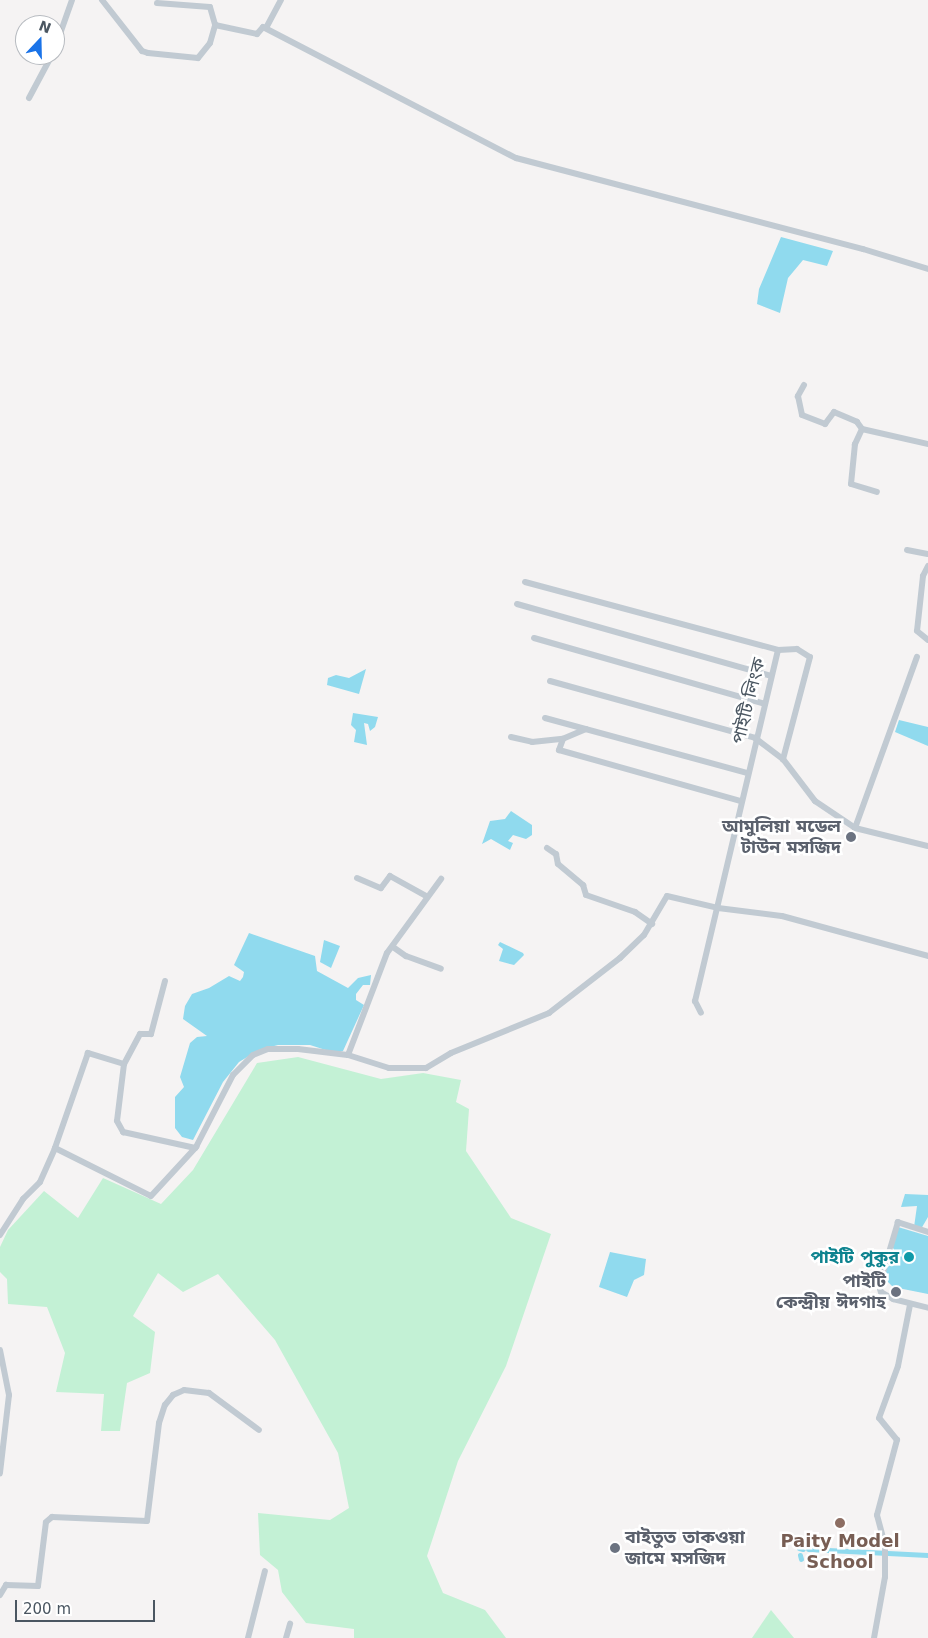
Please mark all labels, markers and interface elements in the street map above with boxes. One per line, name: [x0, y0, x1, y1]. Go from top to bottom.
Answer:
north arrow: [15, 15, 65, 65]
text: N: [37, 17, 53, 36]
street label: পাইটি লিংক: [728, 656, 770, 746]
place label: আমুলিয়া মডেল টাউন মসজিদ: [722, 816, 841, 859]
marker: আমুলিয়া মডেল টাউন মসজিদ: [845, 831, 857, 843]
place label: পাইটি পুকুর: [810, 1246, 899, 1268]
marker: পাইটি পুকুর: [903, 1251, 915, 1263]
place label: পাইটি কেন্দ্রীয় ঈদগাহ: [776, 1271, 886, 1314]
marker: পাইটি কেন্দ্রীয় ঈদগাহ: [890, 1286, 902, 1298]
marker: Paity Model School: [834, 1517, 846, 1529]
place label: বাইতুত তাকওয়া জামে মসজিদ: [625, 1527, 745, 1570]
place label: Paity Model School: [780, 1531, 900, 1574]
marker: বাইতুত তাকওয়া জামে মসজিদ: [609, 1542, 621, 1554]
scale bar: [18, 1590, 158, 1622]
text: 200 m: [23, 1600, 71, 1618]

